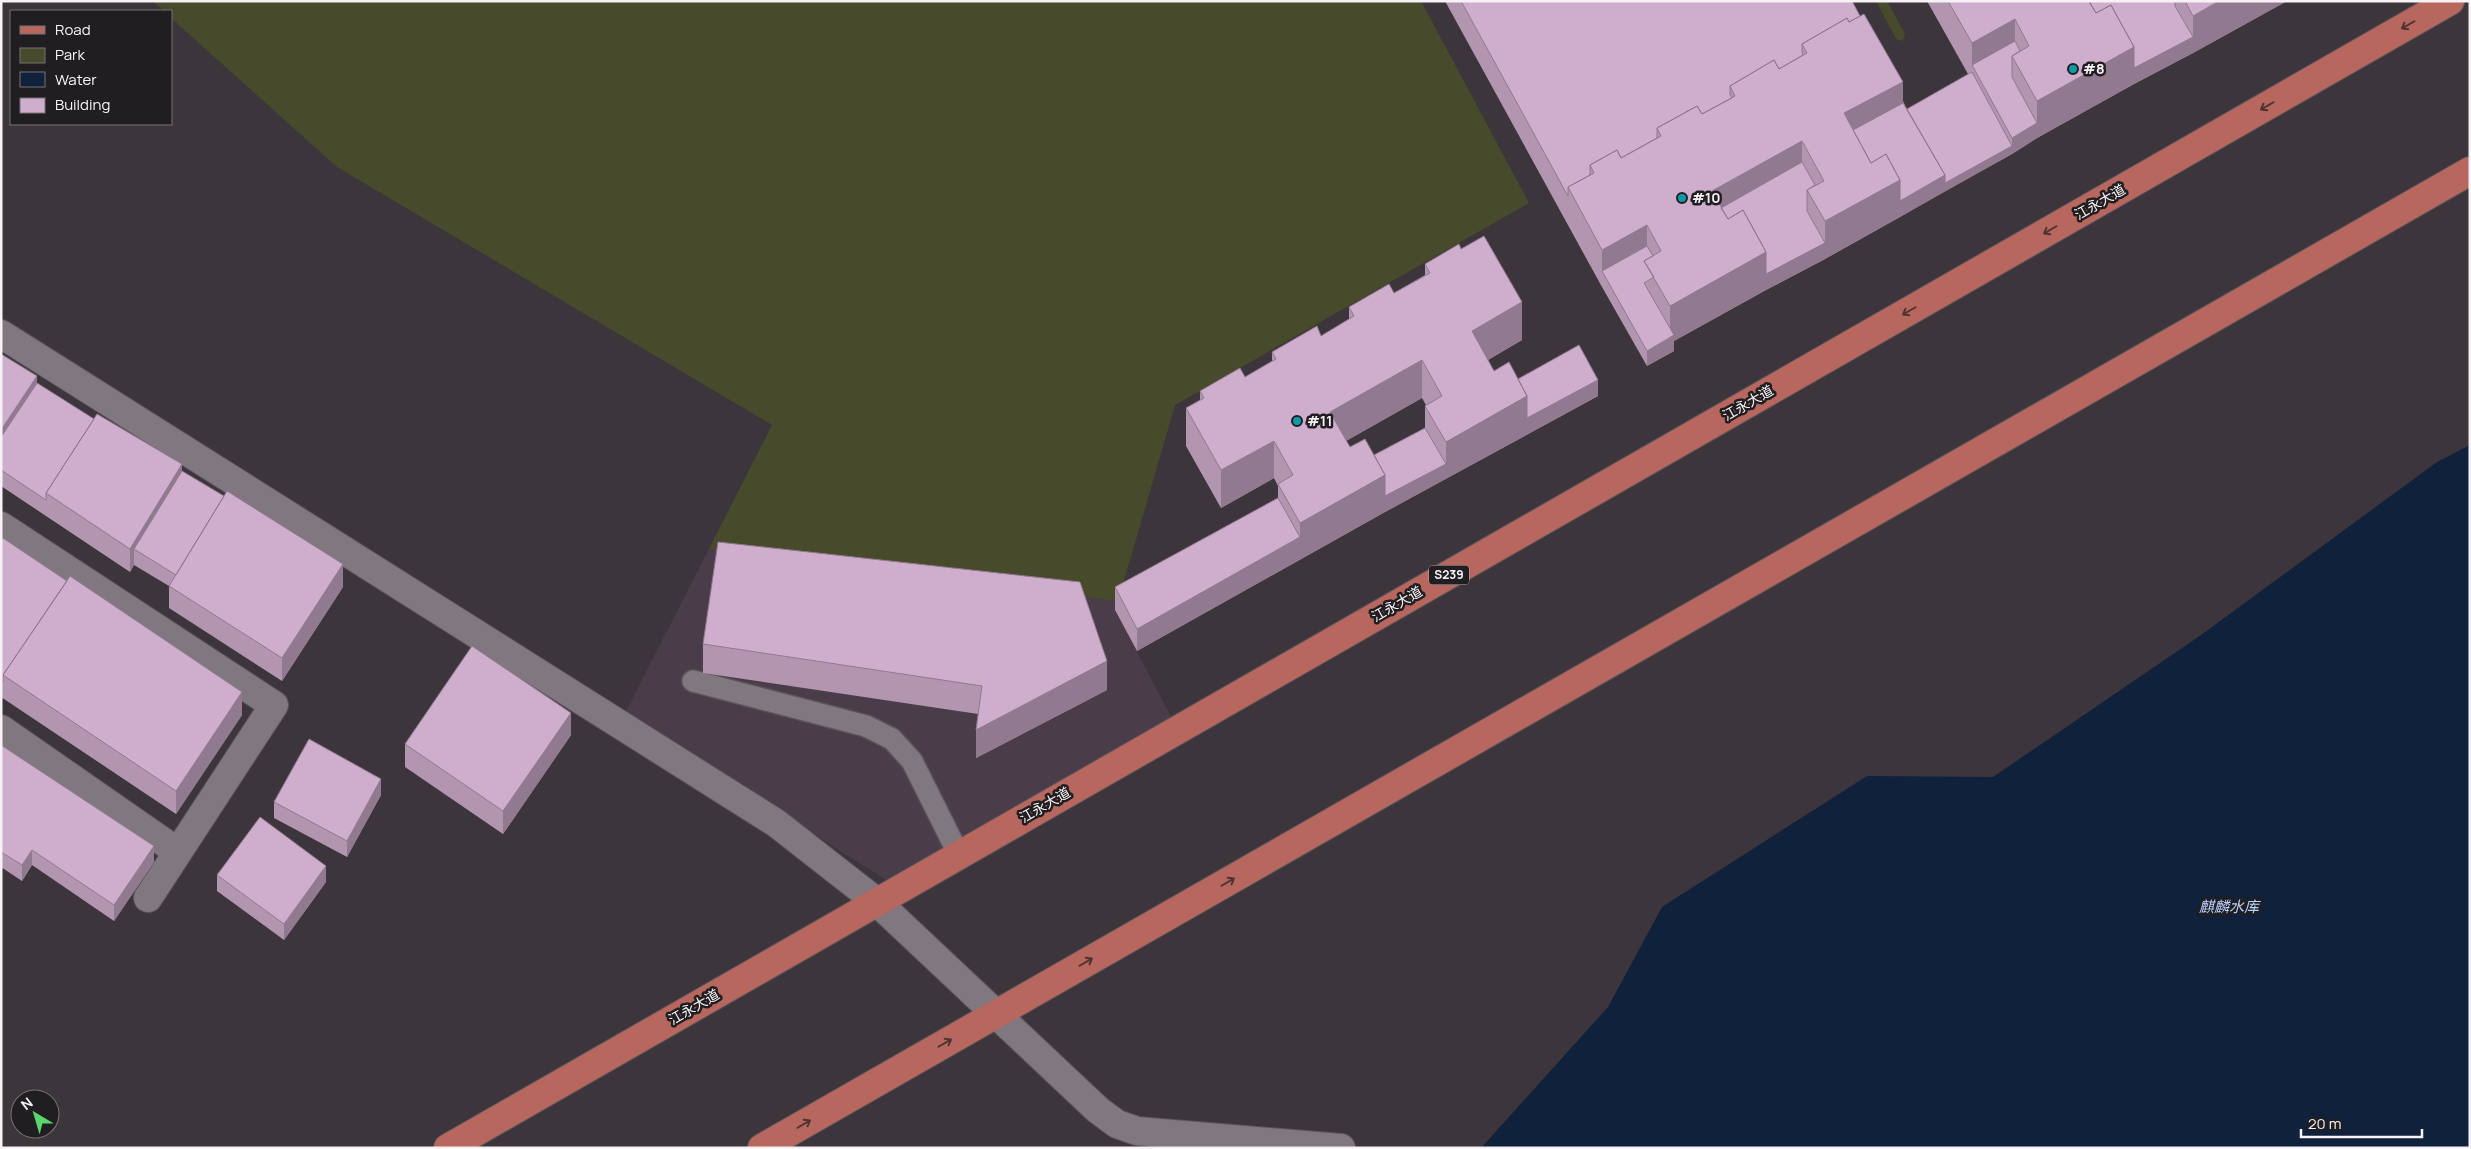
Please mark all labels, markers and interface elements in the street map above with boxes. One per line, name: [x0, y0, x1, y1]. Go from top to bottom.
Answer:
legend: [10, 10, 172, 125]
text: Road: [55, 19, 91, 40]
one-way arrow: [2401, 21, 2416, 31]
text: Park: [55, 44, 85, 65]
place label: #8: [2083, 59, 2105, 78]
marker: #8: [2067, 63, 2079, 75]
text: Water: [55, 69, 97, 90]
text: Building: [55, 94, 110, 115]
one-way arrow: [2260, 102, 2275, 112]
street label: 江永大道: [2071, 179, 2129, 224]
place label: #10: [1692, 188, 1720, 207]
marker: #10: [1676, 192, 1688, 204]
one-way arrow: [2043, 226, 2058, 236]
one-way arrow: [1902, 307, 1917, 317]
street label: 江永大道: [1719, 380, 1777, 425]
place label: #11: [1307, 411, 1332, 430]
marker: #11: [1291, 415, 1303, 427]
road number: S239: [1429, 566, 1469, 584]
street label: 江永大道: [1368, 581, 1426, 626]
street label: 江永大道: [1016, 782, 1074, 827]
one-way arrow: [1220, 876, 1234, 886]
water label: 麒麟水库: [2199, 896, 2262, 917]
one-way arrow: [1079, 957, 1093, 967]
street label: 江永大道: [665, 984, 723, 1029]
one-way arrow: [938, 1038, 953, 1048]
north arrow: [10, 1089, 60, 1139]
text: N: [17, 1093, 37, 1114]
scale bar: [2301, 1106, 2422, 1138]
text: 20 m: [2308, 1113, 2341, 1134]
one-way arrow: [797, 1118, 811, 1128]

